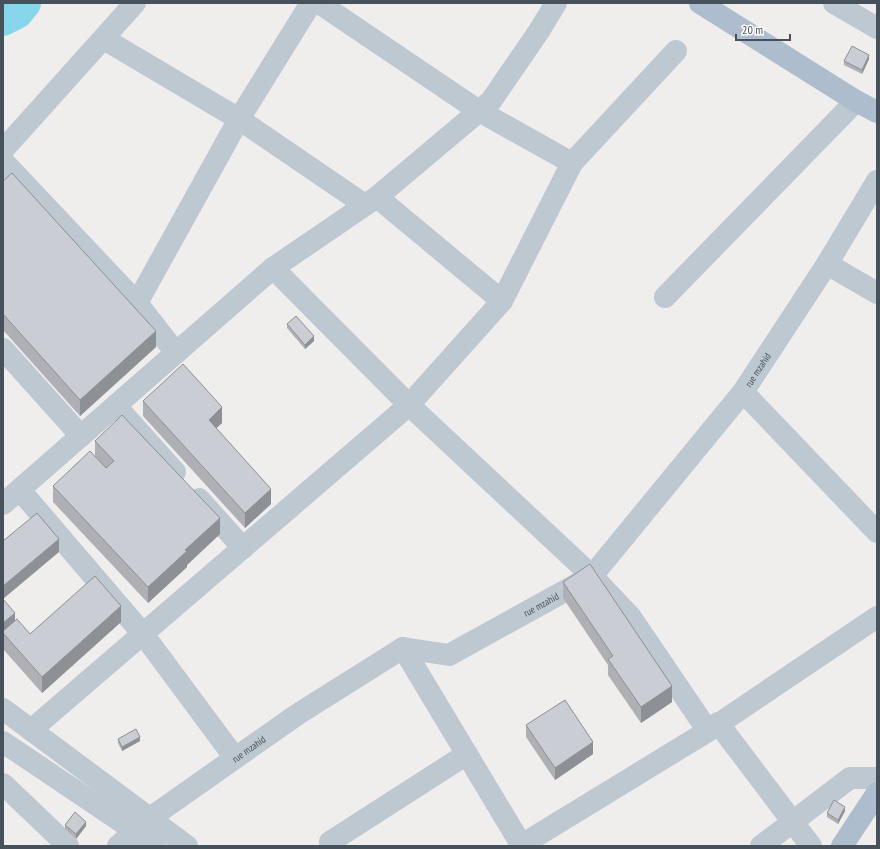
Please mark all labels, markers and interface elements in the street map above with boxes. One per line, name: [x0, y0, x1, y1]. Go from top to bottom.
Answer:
scale bar: [736, 16, 790, 42]
text: 20 m: [742, 22, 763, 37]
street label: rue mzahid: [742, 350, 774, 390]
street label: rue mzahid: [521, 590, 561, 620]
street label: rue mzahid: [229, 733, 268, 765]

